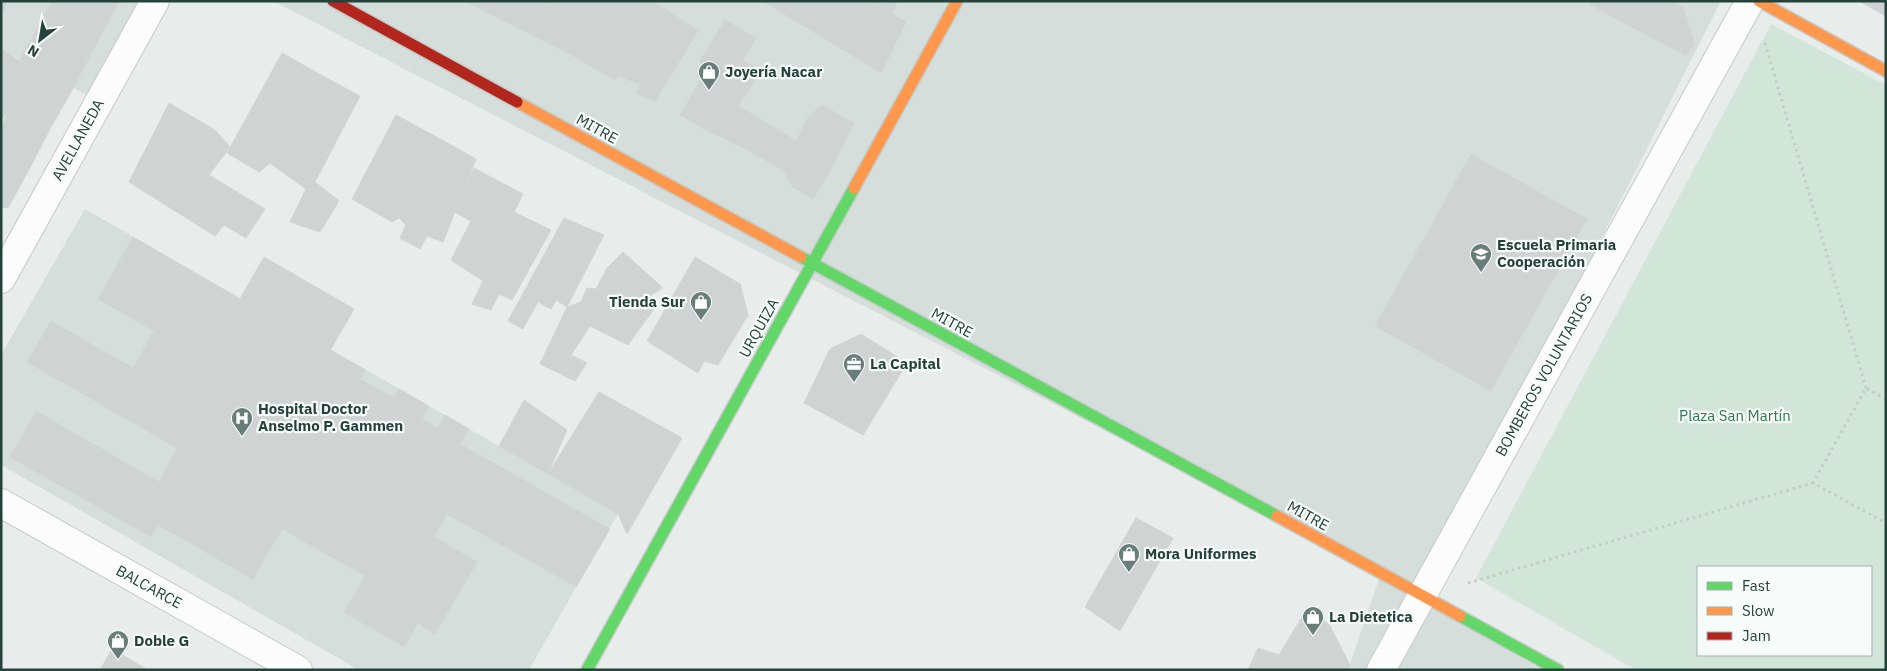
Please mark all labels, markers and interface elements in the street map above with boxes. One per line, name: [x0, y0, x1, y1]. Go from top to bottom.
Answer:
north arrow: [15, 15, 65, 65]
text: N: [24, 41, 42, 61]
shop icon: Joyería Nacar: [697, 60, 721, 91]
place label: Joyería Nacar: [725, 62, 822, 81]
street label: AVELLANEDA: [47, 95, 108, 184]
street label: MITRE: [573, 109, 622, 148]
place label: Escuela Primaria Cooperación: [1497, 235, 1617, 271]
school or university icon: Escuela Primaria Cooperación: [1469, 242, 1493, 273]
shop icon: Tienda Sur: [689, 290, 713, 321]
street label: BOMBEROS VOLUNTARIOS: [1491, 290, 1596, 459]
place label: Tienda Sur: [609, 292, 685, 311]
street label: URQUIZA: [735, 295, 783, 361]
street label: MITRE: [928, 303, 977, 342]
office icon: La Capital: [842, 352, 866, 383]
place label: La Capital: [870, 354, 941, 373]
place label: Hospital Doctor Anselmo P. Gammen: [258, 399, 403, 435]
hospital icon: Hospital Doctor Anselmo P. Gammen: [230, 406, 254, 437]
park label: Plaza San Martín: [1679, 406, 1791, 425]
street label: MITRE: [1284, 496, 1333, 535]
shop icon: Mora Uniformes: [1117, 542, 1141, 573]
place label: Mora Uniformes: [1145, 544, 1257, 563]
street label: BALCARCE: [113, 561, 186, 613]
legend: [1697, 566, 1872, 656]
text: Fast: [1742, 576, 1770, 595]
text: Slow: [1742, 601, 1775, 620]
shop icon: La Dietetica: [1301, 605, 1325, 636]
place label: La Dietetica: [1329, 607, 1413, 626]
text: Jam: [1742, 626, 1771, 645]
shop icon: Doble G: [106, 629, 130, 660]
place label: Doble G: [134, 631, 189, 650]

